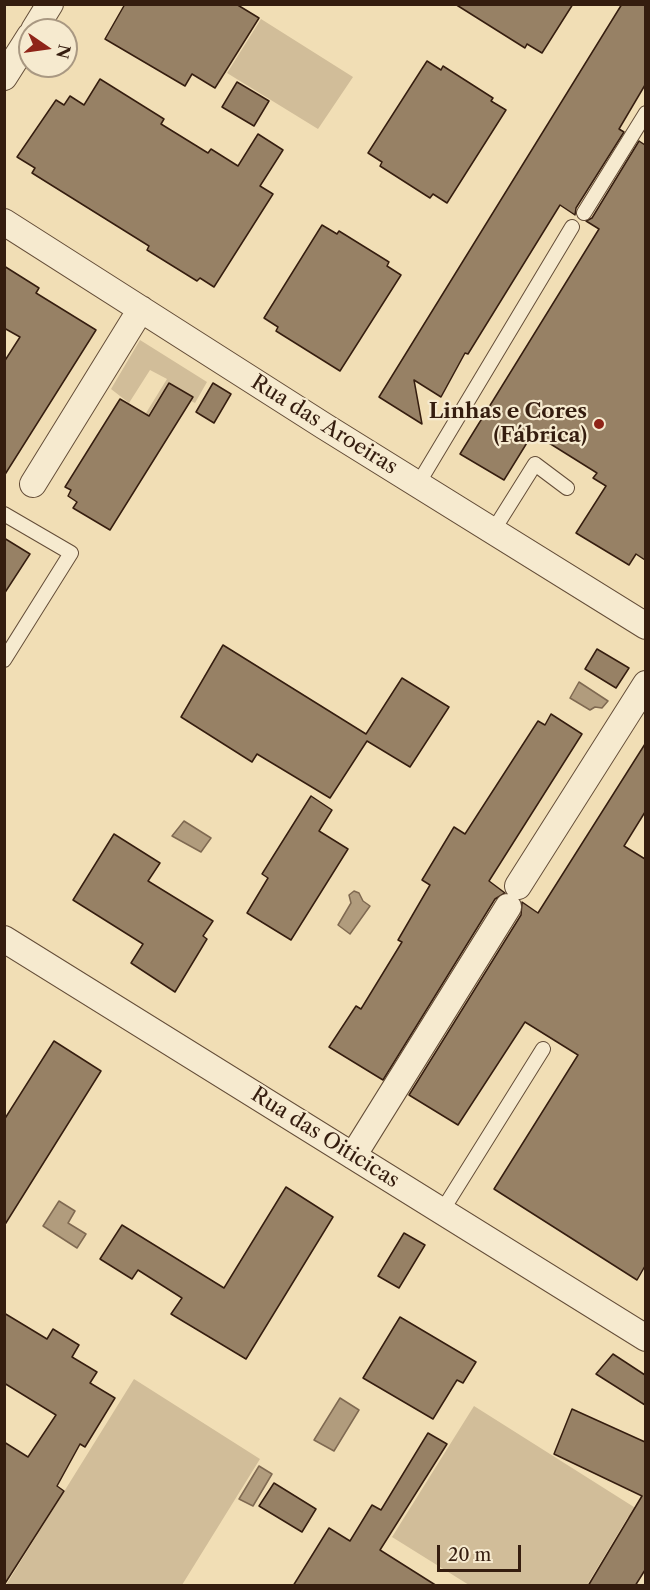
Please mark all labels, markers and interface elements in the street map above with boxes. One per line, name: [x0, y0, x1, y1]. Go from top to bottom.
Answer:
north arrow: [18, 18, 78, 78]
text: N: [52, 43, 75, 61]
street label: Rua das Aroeiras: [246, 370, 402, 480]
place label: Linhas e Cores (Fábrica): [429, 399, 587, 449]
marker: Linhas e Cores (Fábrica): [592, 417, 606, 431]
street label: Rua das Oiticicas: [246, 1082, 404, 1194]
scale bar: [440, 1533, 524, 1571]
text: 20 m: [448, 1544, 491, 1566]

